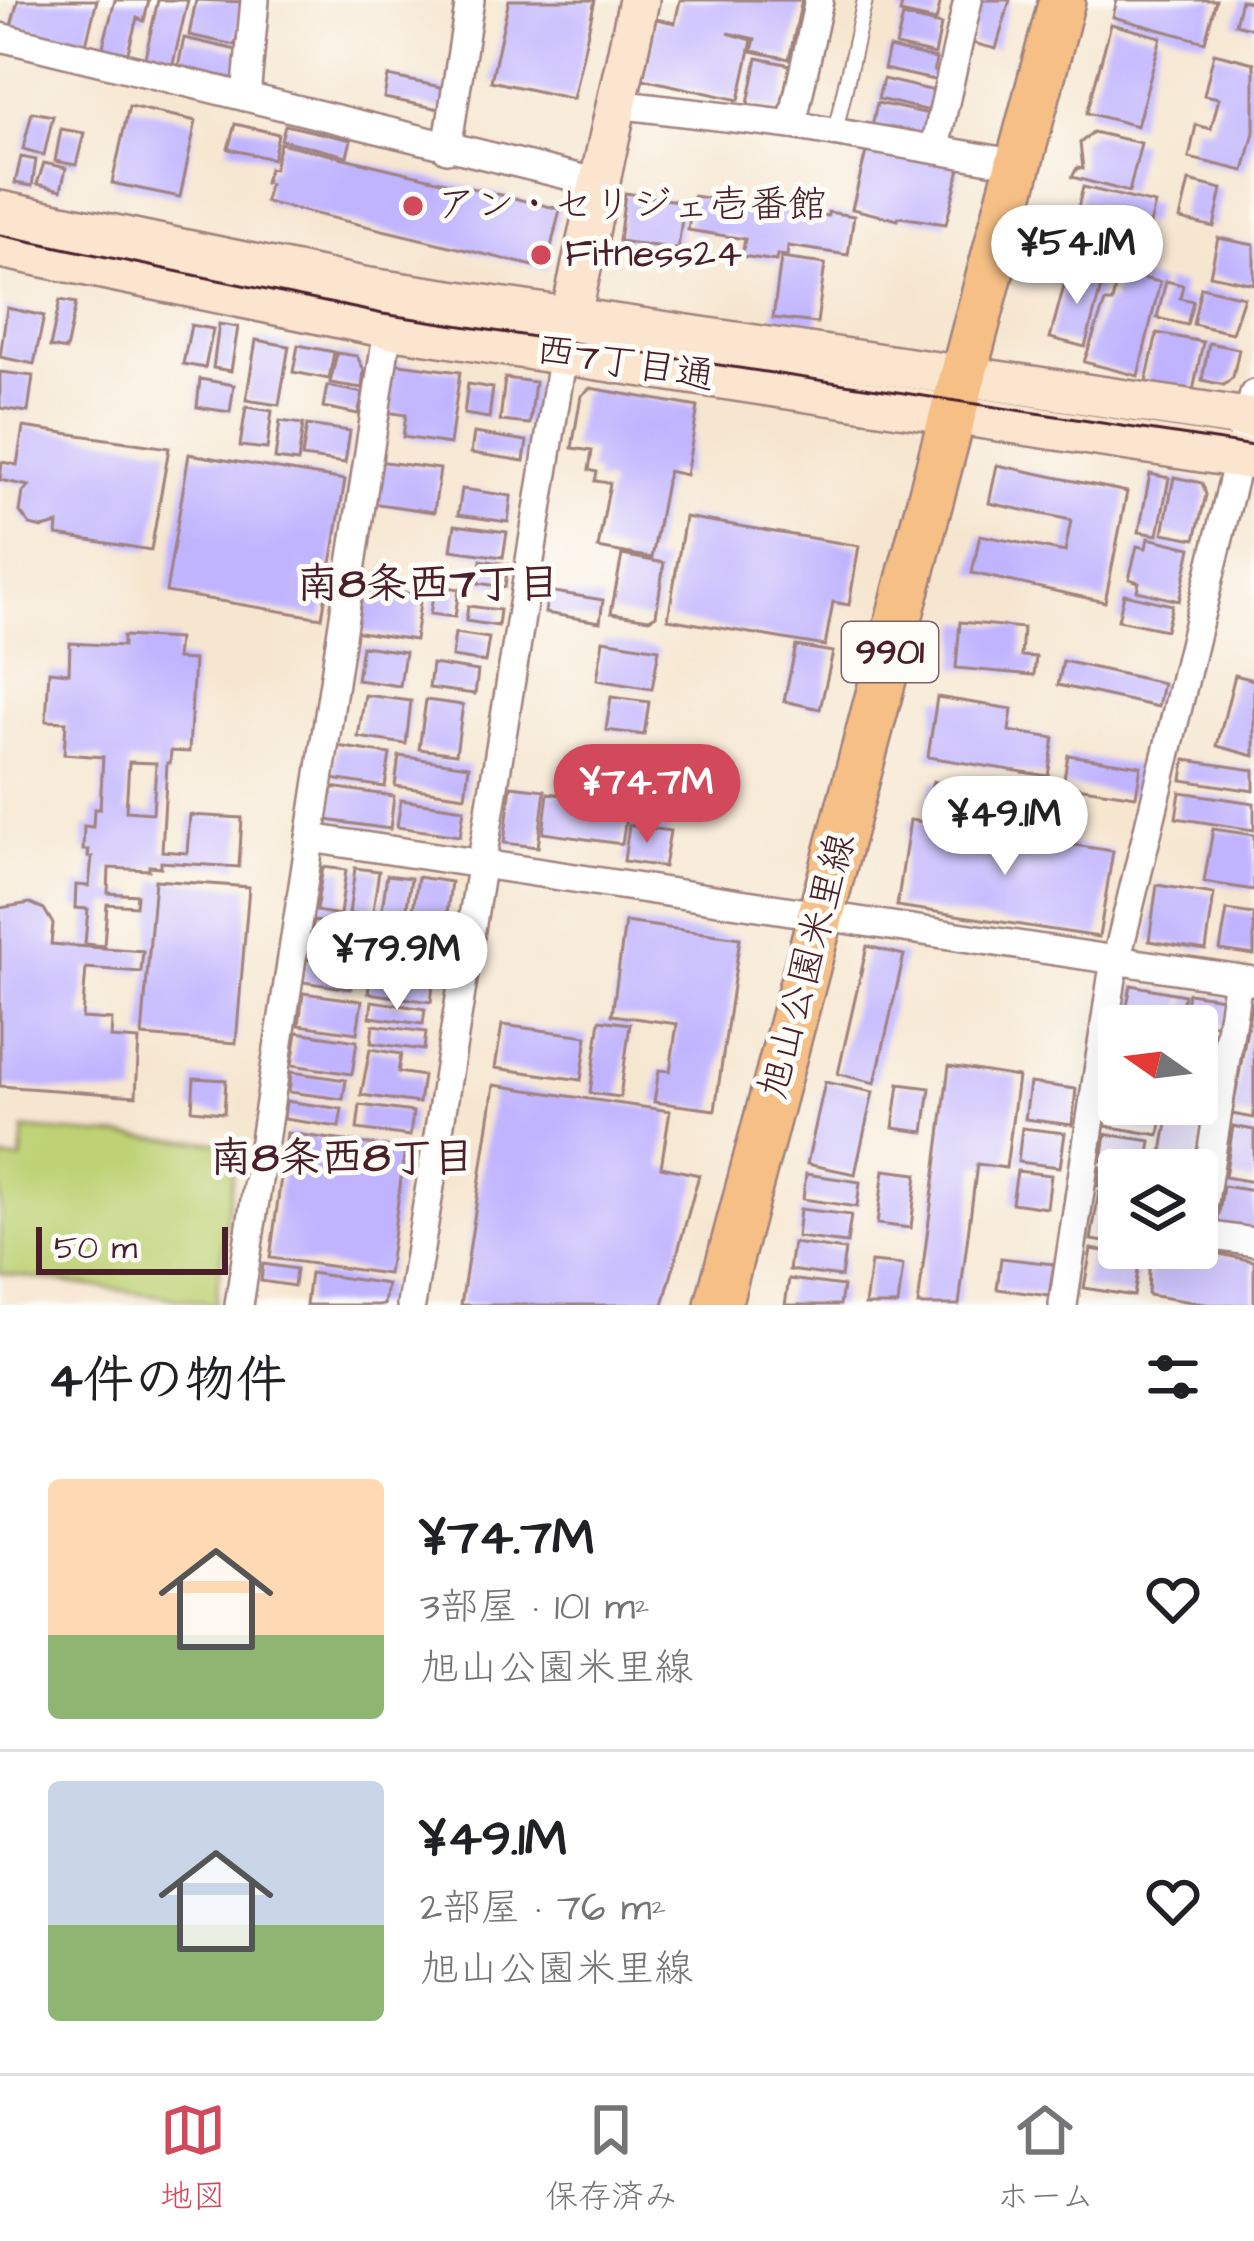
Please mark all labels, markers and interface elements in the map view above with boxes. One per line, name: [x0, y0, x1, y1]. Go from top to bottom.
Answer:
place label: アン・セリジェ壱番館: [437, 179, 827, 233]
marker: アン・セリジェ壱番館: [400, 193, 426, 219]
pin: ¥54.1M: [979, 205, 1175, 307]
text: ¥54.1M: [1018, 217, 1136, 271]
place label: Fitness24: [565, 228, 742, 282]
marker: Fitness24: [528, 242, 554, 268]
street label: 西7丁目通: [532, 323, 718, 405]
district label: 南8条西7丁目: [296, 556, 560, 614]
road number: 9901: [842, 622, 938, 682]
pin: ¥74.7M: [549, 744, 745, 846]
text: ¥74.7M: [580, 756, 714, 810]
pin: ¥49.1M: [907, 776, 1103, 878]
text: ¥49.1M: [949, 788, 1061, 842]
street label: 旭山公園米里線: [747, 827, 869, 1105]
pin: ¥79.9M: [299, 911, 495, 1013]
text: ¥79.9M: [334, 923, 460, 977]
north arrow: [1098, 1005, 1218, 1125]
map controls: [1098, 1005, 1218, 1269]
district label: 南8条西8丁目: [210, 1130, 474, 1188]
button: layers: [1098, 1149, 1218, 1269]
scale bar: [36, 1221, 228, 1274]
text: 50 m: [54, 1225, 137, 1271]
icon: filters: [1140, 1344, 1206, 1410]
text: 4件の物件: [48, 1346, 287, 1417]
text: ¥74.7M: [420, 1503, 594, 1574]
icon: home: [144, 1527, 288, 1671]
icon: heart: [1140, 1566, 1206, 1632]
text: 3部屋 · 101 m²: [420, 1581, 650, 1635]
text: 旭山公園米里線: [420, 1642, 693, 1696]
text: ¥49.1M: [420, 1804, 567, 1875]
icon: home: [144, 1829, 288, 1973]
icon: heart: [1140, 1868, 1206, 1934]
text: 2部屋 · 76 m²: [420, 1882, 666, 1936]
text: 旭山公園米里線: [420, 1943, 693, 1997]
tab: 地図: [160, 2097, 226, 2220]
tab: 保存済み: [545, 2097, 677, 2220]
tab: ホーム: [997, 2097, 1094, 2220]

